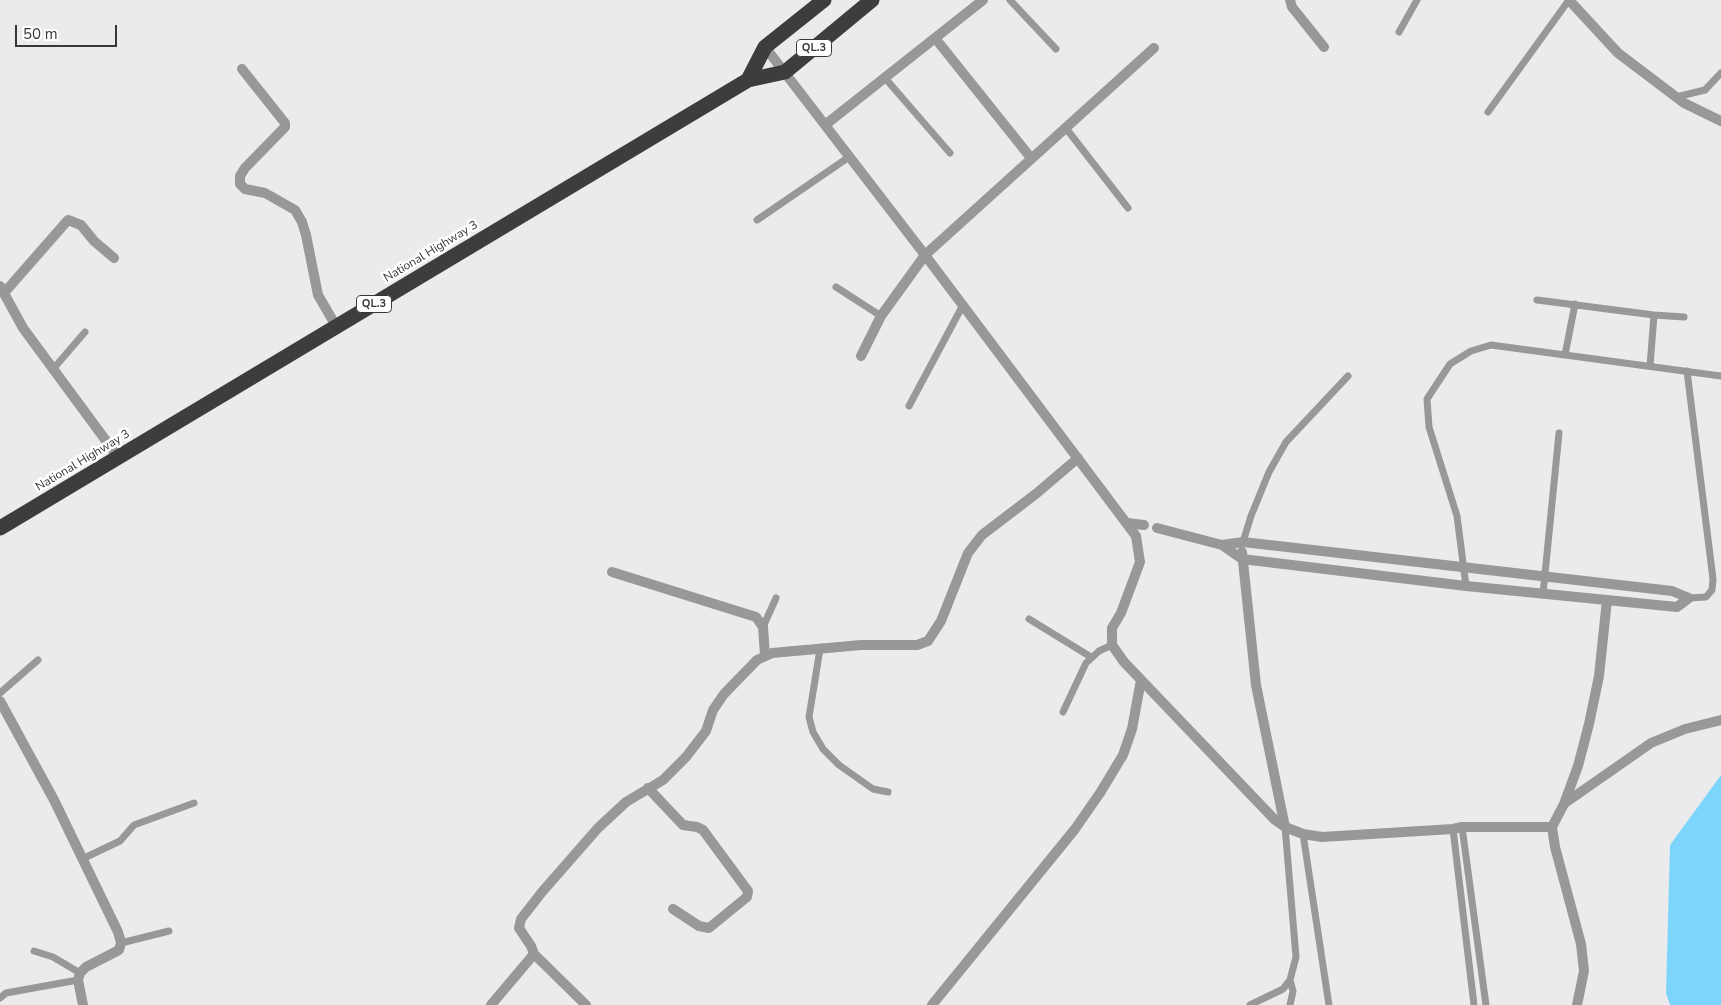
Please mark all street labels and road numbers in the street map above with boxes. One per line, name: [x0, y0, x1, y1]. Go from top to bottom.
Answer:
road number: QL.3: [796, 40, 832, 56]
street label: National Highway 3: [381, 218, 481, 286]
road number: QL.3: [356, 296, 392, 312]
street label: National Highway 3: [33, 427, 133, 495]

